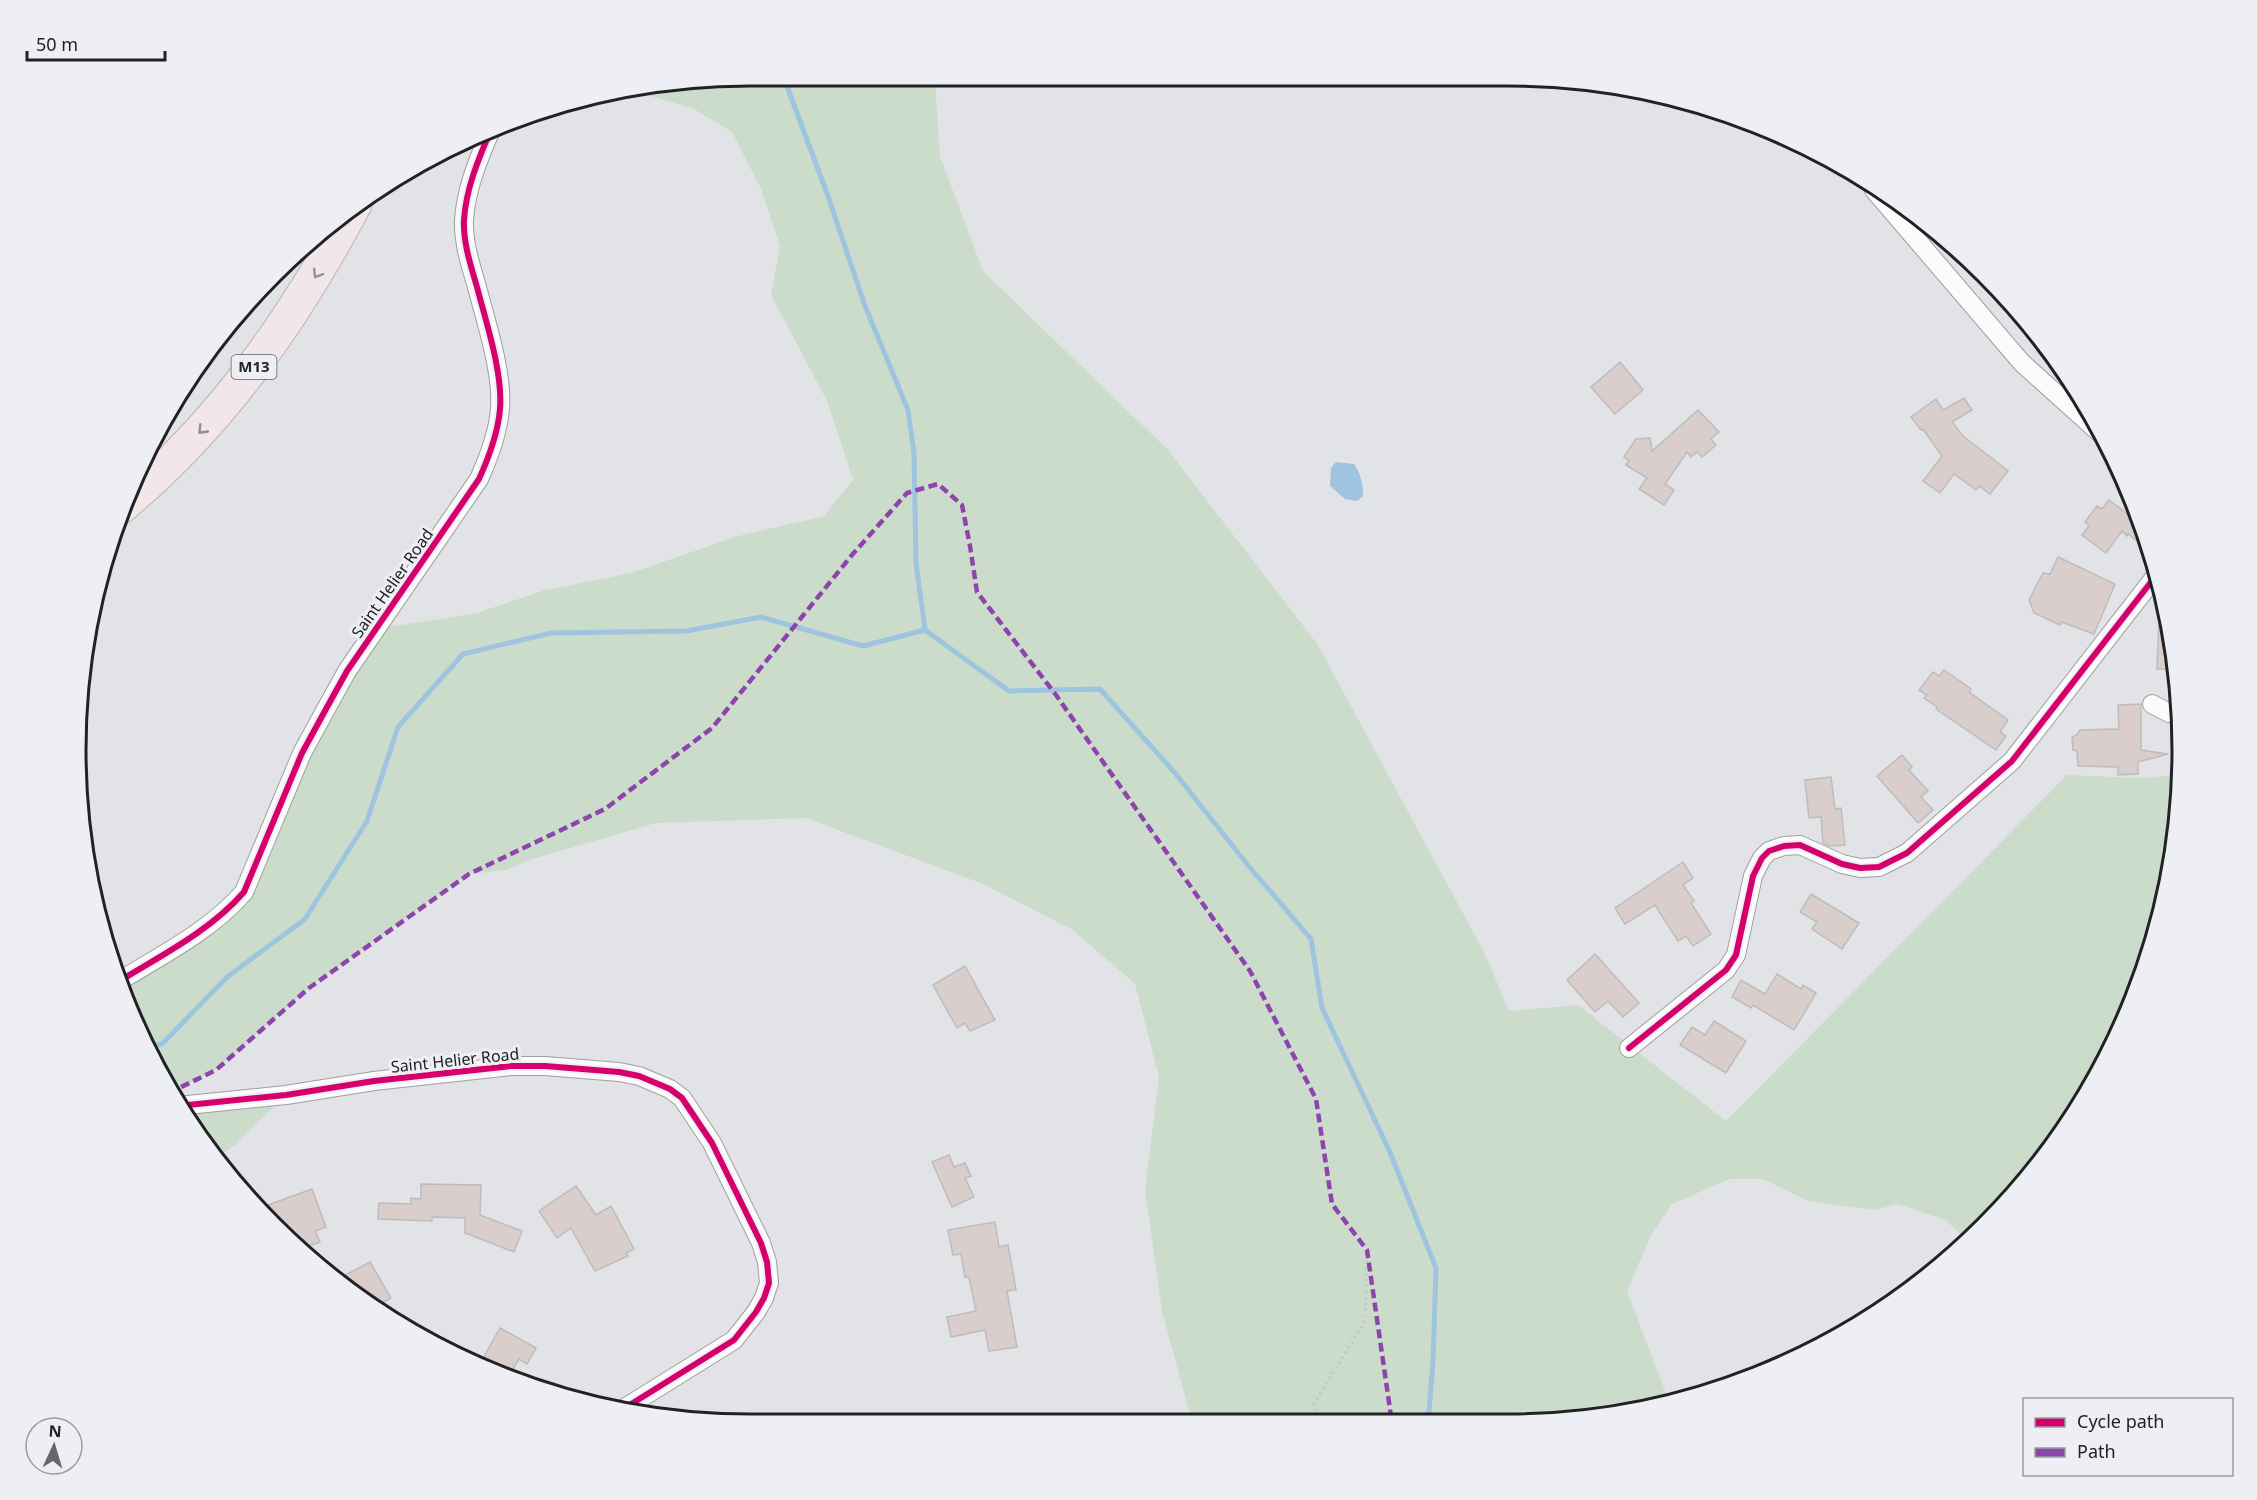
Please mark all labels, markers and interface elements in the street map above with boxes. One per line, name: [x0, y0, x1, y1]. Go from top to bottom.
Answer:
scale bar: [27, 24, 165, 62]
text: 50 m: [36, 32, 78, 56]
one-way arrow: [313, 268, 325, 278]
road number: M13: [232, 355, 276, 379]
one-way arrow: [198, 423, 209, 434]
street label: Saint Helier Road: [346, 524, 438, 642]
street label: Saint Helier Road: [390, 1042, 520, 1078]
legend: [2023, 1398, 2233, 1476]
text: Cycle path: [2077, 1409, 2164, 1433]
north arrow: [24, 1416, 84, 1476]
text: N: [48, 1420, 62, 1442]
text: Path: [2077, 1439, 2116, 1463]

